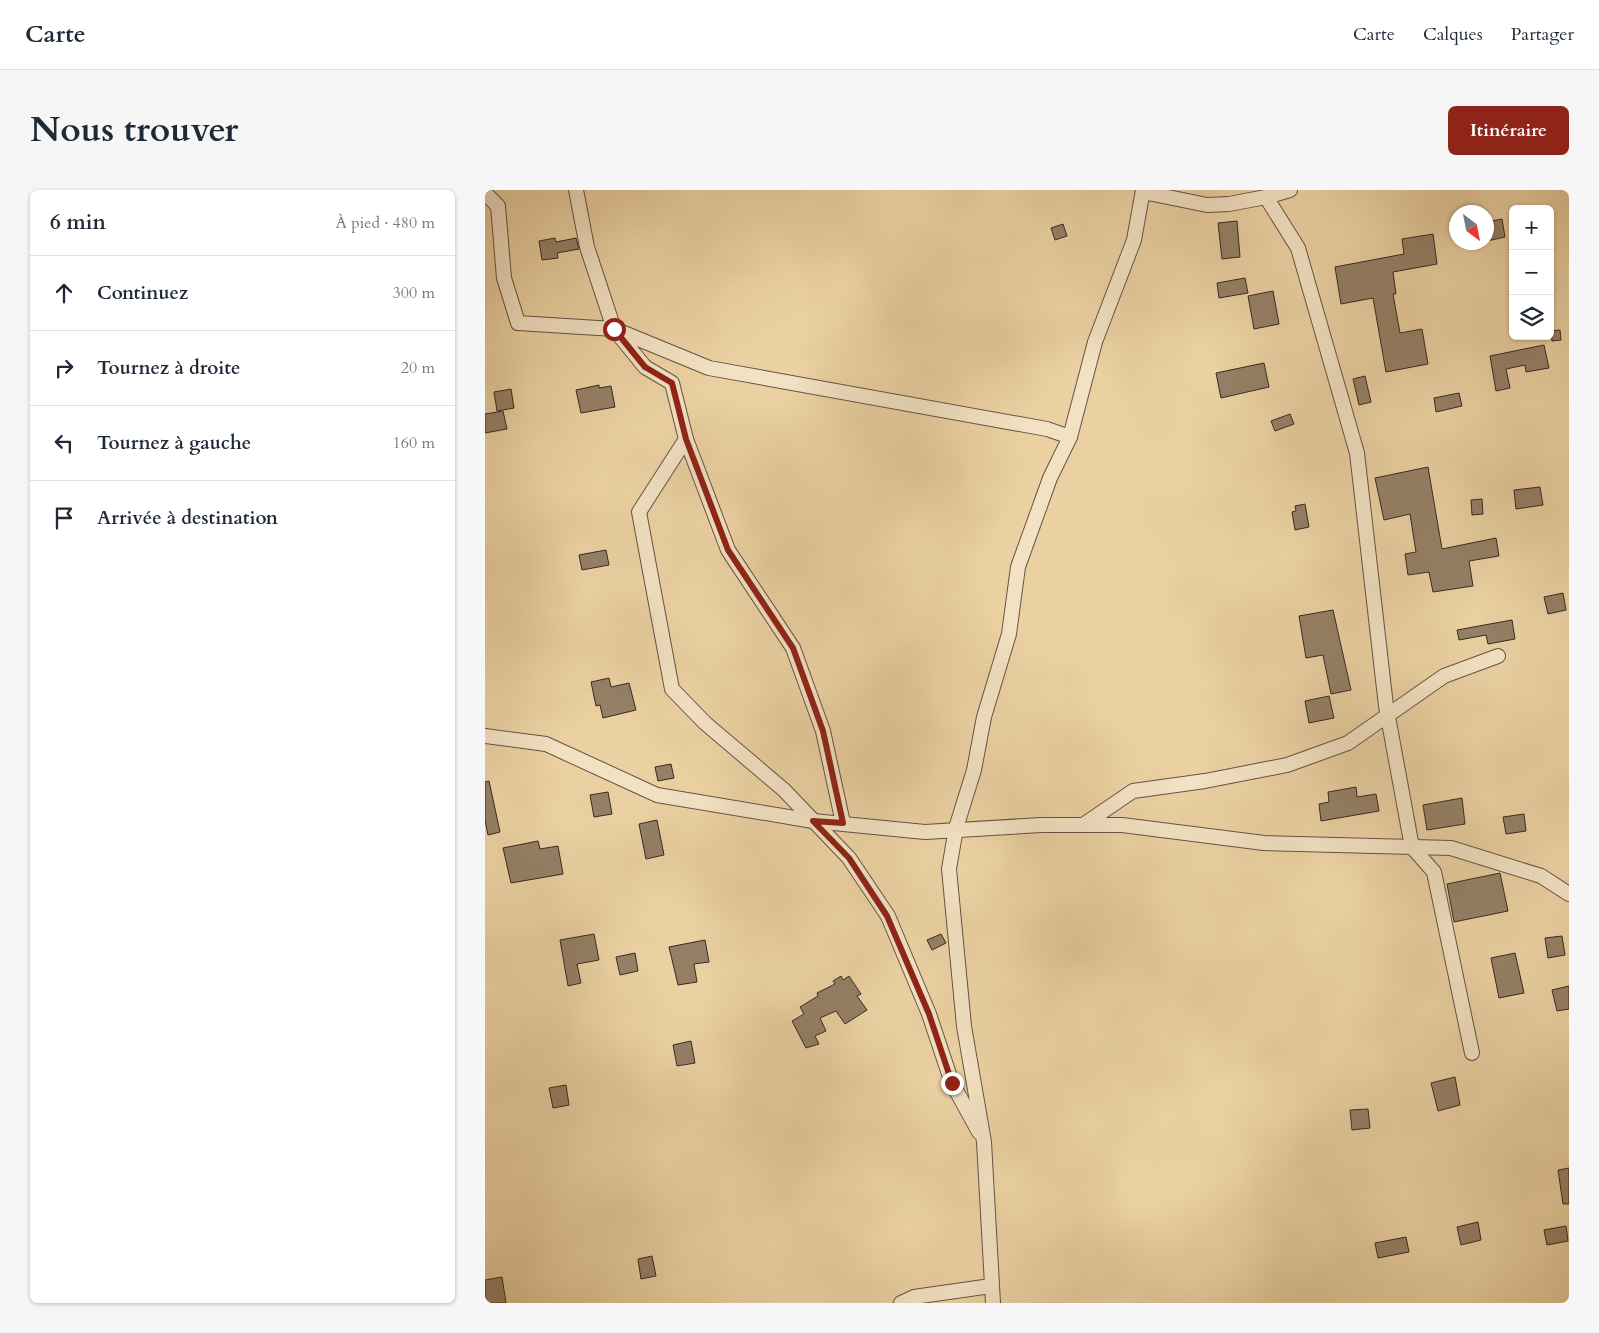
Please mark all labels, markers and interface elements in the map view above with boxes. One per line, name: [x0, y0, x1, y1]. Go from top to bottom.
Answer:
text: Carte: [25, 18, 86, 51]
text: Carte: [1353, 22, 1395, 47]
text: Calques: [1423, 22, 1483, 47]
text: Partager: [1511, 22, 1574, 47]
text: Nous trouver: [30, 106, 238, 154]
button: Itinéraire: [1448, 106, 1569, 155]
north arrow: [1449, 205, 1494, 250]
map controls: [1509, 205, 1554, 340]
button: +: [1509, 205, 1554, 250]
text: 6 min: [50, 208, 106, 237]
text: À pied · 480 m: [335, 212, 435, 234]
button: −: [1509, 250, 1554, 295]
icon: ahead: [50, 279, 78, 307]
text: Continuez: [97, 280, 188, 306]
text: 300 m: [393, 282, 435, 304]
button: layers: [1509, 295, 1554, 340]
route start: [603, 318, 626, 341]
icon: right: [50, 354, 78, 382]
text: Tournez à droite: [97, 355, 240, 381]
text: 20 m: [401, 357, 435, 379]
icon: left: [50, 429, 78, 457]
text: Tournez à gauche: [97, 430, 251, 456]
text: 160 m: [393, 432, 435, 454]
icon: arrive: [50, 504, 78, 532]
text: Arrivée à destination: [97, 505, 278, 531]
route end: [941, 1072, 964, 1095]

